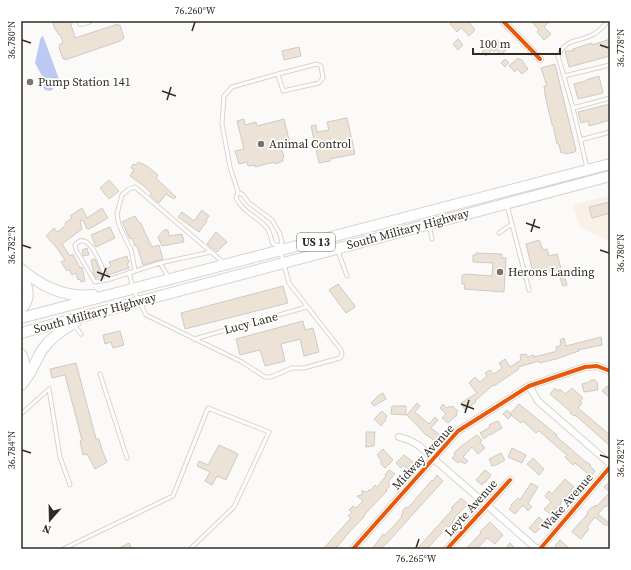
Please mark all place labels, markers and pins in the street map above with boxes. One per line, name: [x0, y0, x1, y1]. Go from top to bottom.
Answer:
place label: Pump Station 141: [38, 74, 131, 90]
marker: Pump Station 141: [25, 77, 35, 87]
place label: Animal Control: [269, 136, 352, 152]
marker: Animal Control: [256, 139, 266, 149]
place label: Herons Landing: [508, 264, 595, 280]
marker: Herons Landing: [495, 267, 505, 277]

